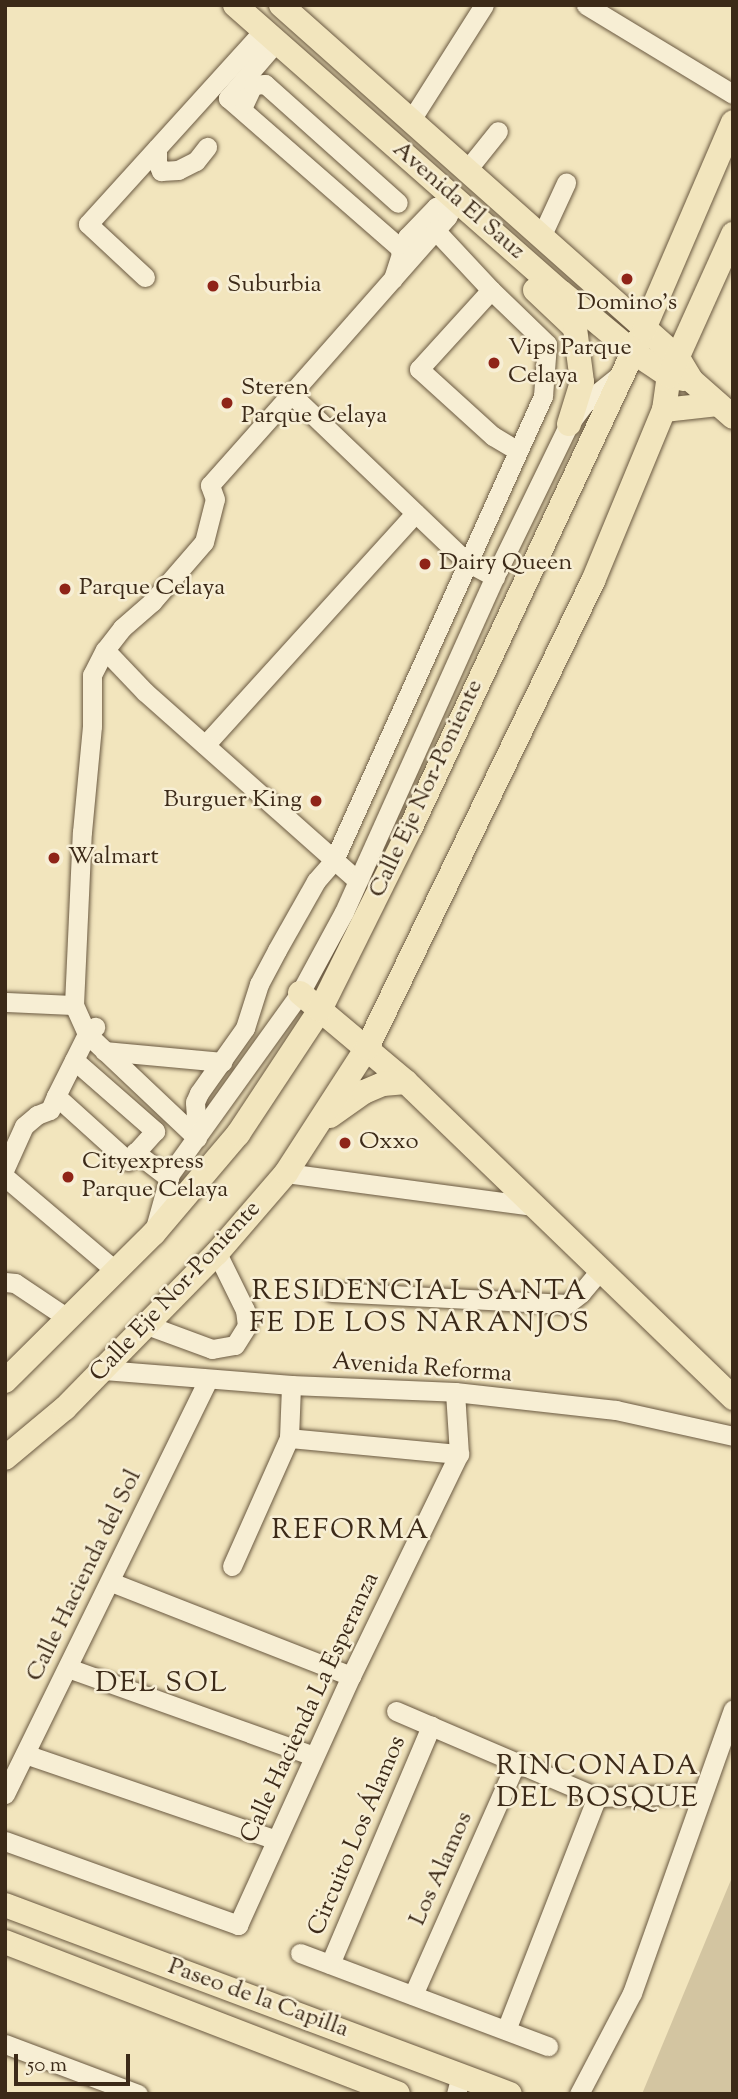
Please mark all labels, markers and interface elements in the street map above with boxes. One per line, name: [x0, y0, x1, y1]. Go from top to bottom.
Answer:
street label: Avenida El Sauz: [386, 136, 530, 266]
marker: Domino's: [619, 271, 635, 287]
place label: Suburbia: [227, 272, 322, 300]
marker: Suburbia: [205, 278, 221, 294]
place label: Domino's: [577, 290, 677, 318]
place label: Vips Parque Celaya: [508, 335, 632, 391]
marker: Vips Parque Celaya: [486, 355, 502, 371]
place label: Steren Parque Celaya: [241, 375, 387, 431]
marker: Steren Parque Celaya: [219, 395, 235, 411]
place label: Dairy Queen: [439, 550, 572, 578]
marker: Dairy Queen: [417, 556, 433, 572]
place label: Parque Celaya: [79, 575, 225, 603]
marker: Parque Celaya: [57, 581, 73, 597]
street label: Calle Eje Nor-Poniente: [364, 675, 490, 903]
place label: Burguer King: [163, 787, 302, 815]
marker: Burguer King: [308, 793, 324, 809]
place label: Walmart: [68, 844, 159, 872]
marker: Walmart: [46, 850, 62, 866]
place label: Oxxo: [359, 1129, 419, 1157]
marker: Oxxo: [337, 1135, 353, 1151]
place label: Cityexpress Parque Celaya: [82, 1149, 228, 1205]
marker: Cityexpress Parque Celaya: [60, 1169, 76, 1185]
street label: Calle Eje Nor-Poniente: [85, 1195, 267, 1389]
district label: RESIDENCIAL SANTA FE DE LOS NARANJOS: [252, 1275, 588, 1341]
street label: Avenida Reforma: [331, 1348, 513, 1390]
street label: Calle Hacienda del Sol: [21, 1465, 149, 1687]
district label: REFORMA: [272, 1514, 430, 1548]
street label: Calle Hacienda La Esperanza: [236, 1568, 386, 1848]
district label: DEL SOL: [96, 1667, 228, 1701]
street label: Circuito Los Álamos: [303, 1732, 413, 1940]
district label: RINCONADA DEL BOSQUE: [497, 1750, 699, 1816]
street label: Los Alamos: [404, 1808, 480, 1930]
street label: Paseo de la Capilla: [164, 1953, 352, 2045]
scale bar: [18, 2039, 133, 2084]
text: 50 m: [27, 2051, 67, 2081]

